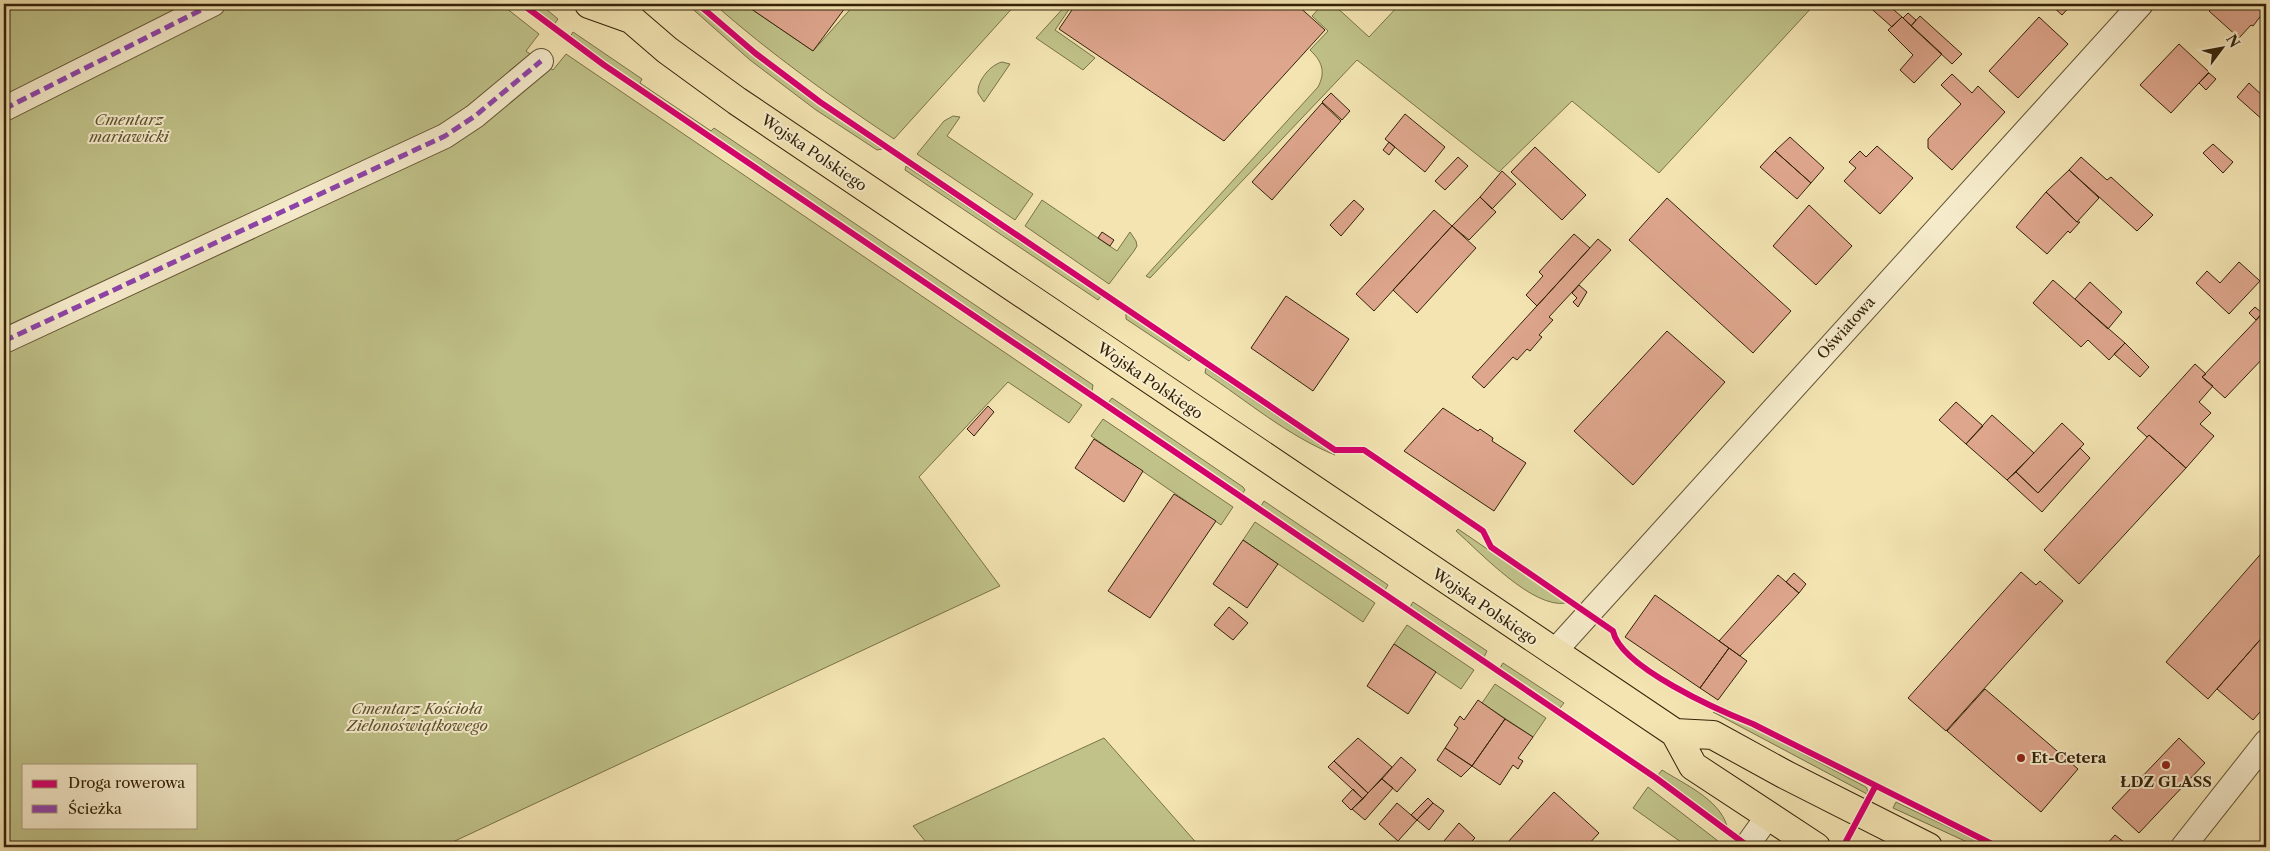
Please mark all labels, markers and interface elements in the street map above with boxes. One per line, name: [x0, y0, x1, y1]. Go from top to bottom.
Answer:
north arrow: [2198, 22, 2248, 72]
text: N: [2222, 31, 2244, 51]
park label: Cmentarz mariawicki: [88, 110, 170, 146]
street label: Wojska Polskiego: [757, 110, 871, 195]
street label: Oświatowa: [1813, 292, 1879, 363]
street label: Wojska Polskiego: [1093, 338, 1207, 423]
street label: Wojska Polskiego: [1428, 564, 1542, 649]
park label: Cmentarz Kościoła Zielonoświątkowego: [345, 699, 488, 735]
place label: Et-Cetera: [2031, 748, 2107, 767]
marker: Et-Cetera: [2015, 752, 2027, 764]
marker: ŁDZ GLASS: [2160, 759, 2172, 771]
legend: [22, 764, 198, 828]
place label: ŁDZ GLASS: [2120, 772, 2212, 791]
text: Droga rowerowa: [68, 773, 185, 792]
text: Ścieżka: [68, 799, 122, 818]

